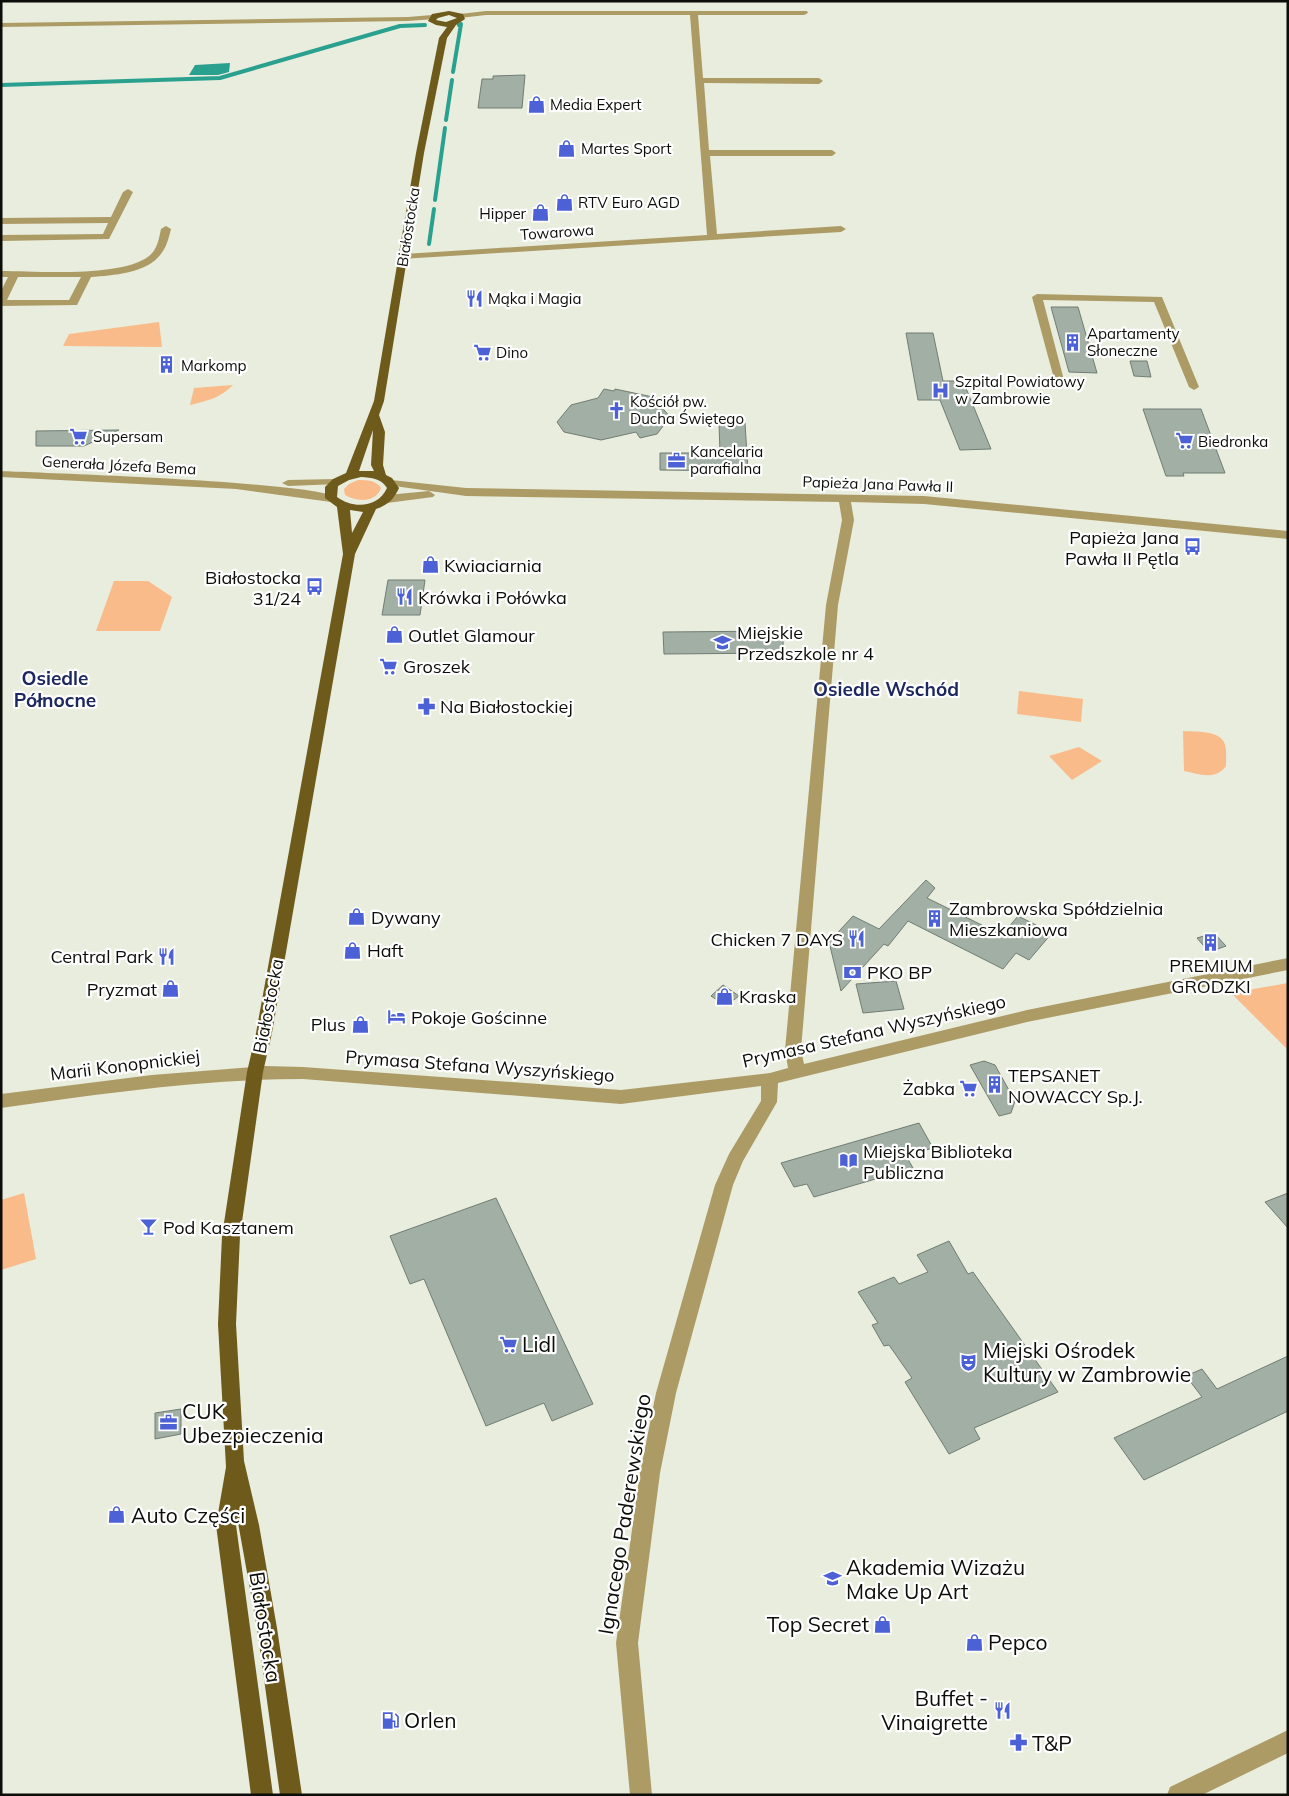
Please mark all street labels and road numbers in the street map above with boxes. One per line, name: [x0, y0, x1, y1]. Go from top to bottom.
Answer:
street label: Białostocka: [392, 186, 424, 268]
street label: Towarowa: [519, 220, 595, 244]
street label: Generała Józefa Bema: [41, 451, 197, 479]
street label: Papieża Jana Pawła II: [802, 472, 954, 496]
street label: Białostocka: [248, 957, 288, 1055]
street label: Prymasa Stefana Wyszyńskiego: [740, 989, 1008, 1073]
street label: Marii Konopnickiej: [49, 1044, 201, 1086]
street label: Prymasa Stefana Wyszyńskiego: [345, 1045, 615, 1087]
street label: Ignacego Paderewskiego: [592, 1392, 656, 1636]
street label: Białostocka: [244, 1570, 288, 1684]

